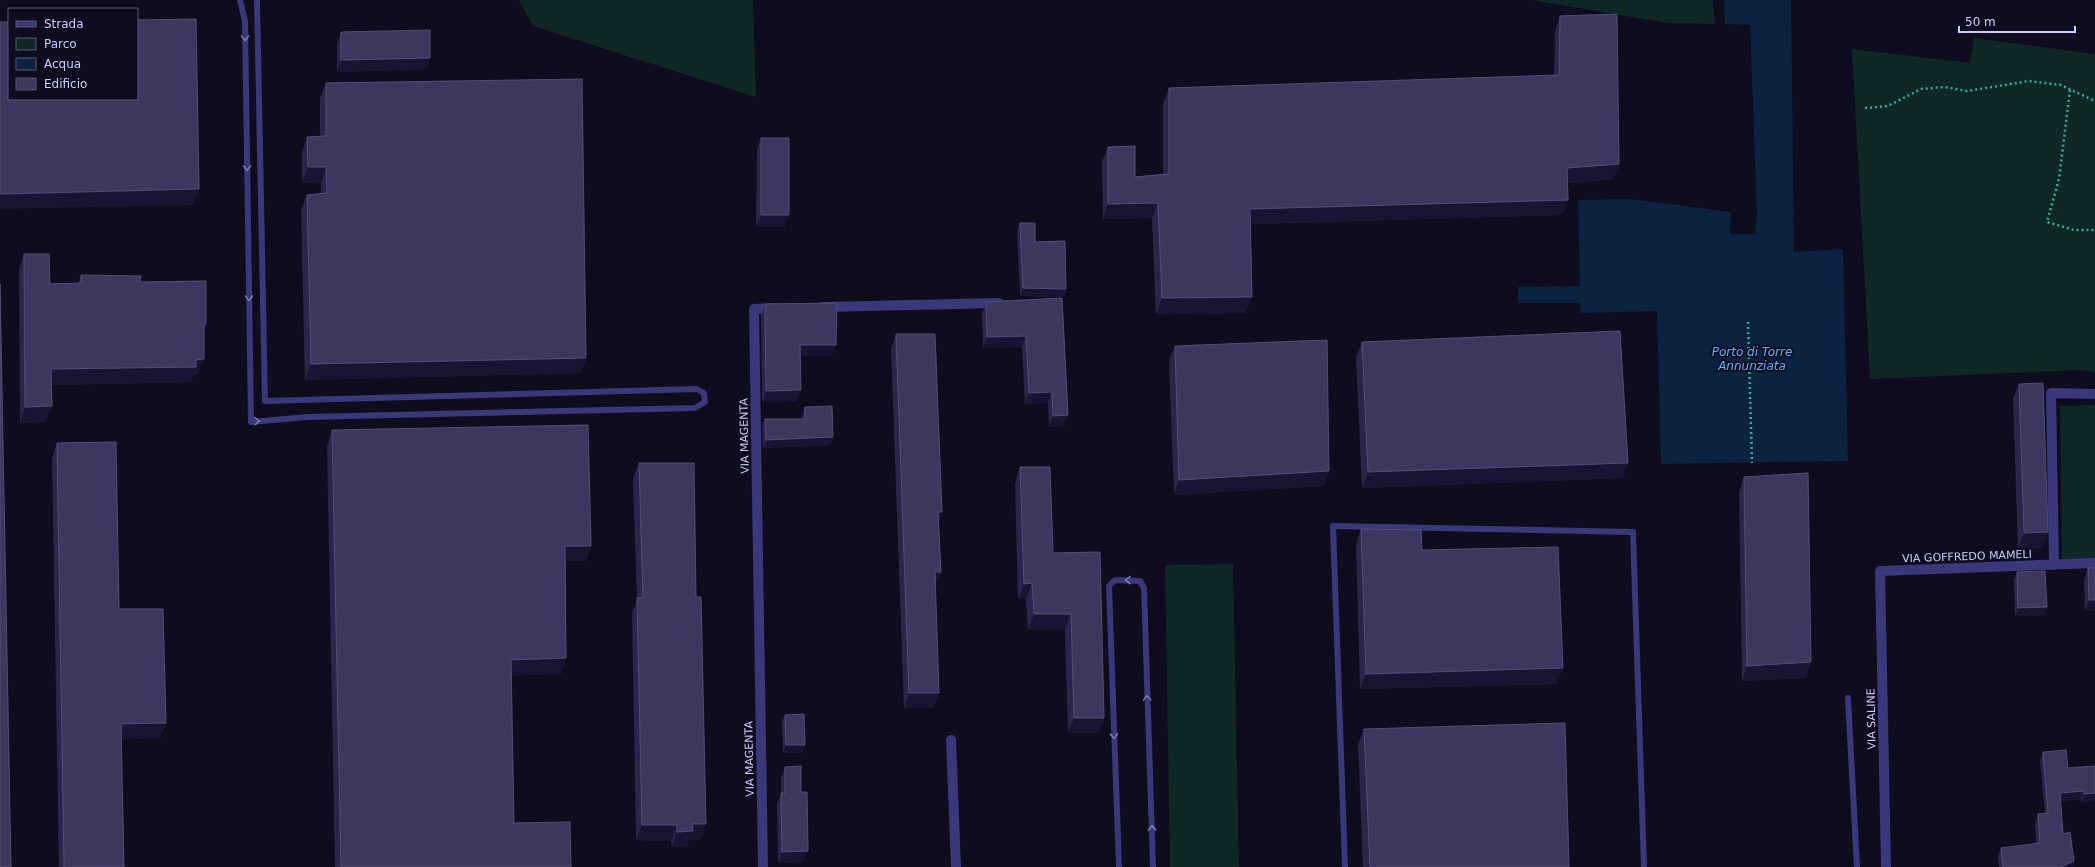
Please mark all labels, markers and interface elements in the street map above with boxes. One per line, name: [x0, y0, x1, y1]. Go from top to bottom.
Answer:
legend: [8, 8, 138, 100]
scale bar: [1959, 8, 2075, 34]
text: 50 m: [1965, 15, 1996, 29]
text: Strada: [44, 17, 84, 31]
one-way arrow: [241, 35, 249, 41]
text: Parco: [44, 37, 77, 51]
text: Acqua: [44, 57, 81, 71]
text: Edificio: [44, 77, 87, 91]
one-way arrow: [243, 165, 251, 171]
one-way arrow: [245, 295, 253, 301]
water label: Porto di Torre Annunziata: [1712, 345, 1792, 373]
street label: VIA MAGENTA: [737, 398, 752, 474]
one-way arrow: [254, 416, 261, 425]
street label: VIA GOFFREDO MAMELI: [1902, 548, 2032, 565]
one-way arrow: [1125, 576, 1131, 584]
street label: VIA SALINE: [1864, 688, 1879, 750]
one-way arrow: [1143, 695, 1152, 701]
street label: VIA MAGENTA: [742, 721, 757, 797]
one-way arrow: [1110, 733, 1119, 739]
one-way arrow: [1147, 825, 1156, 831]

